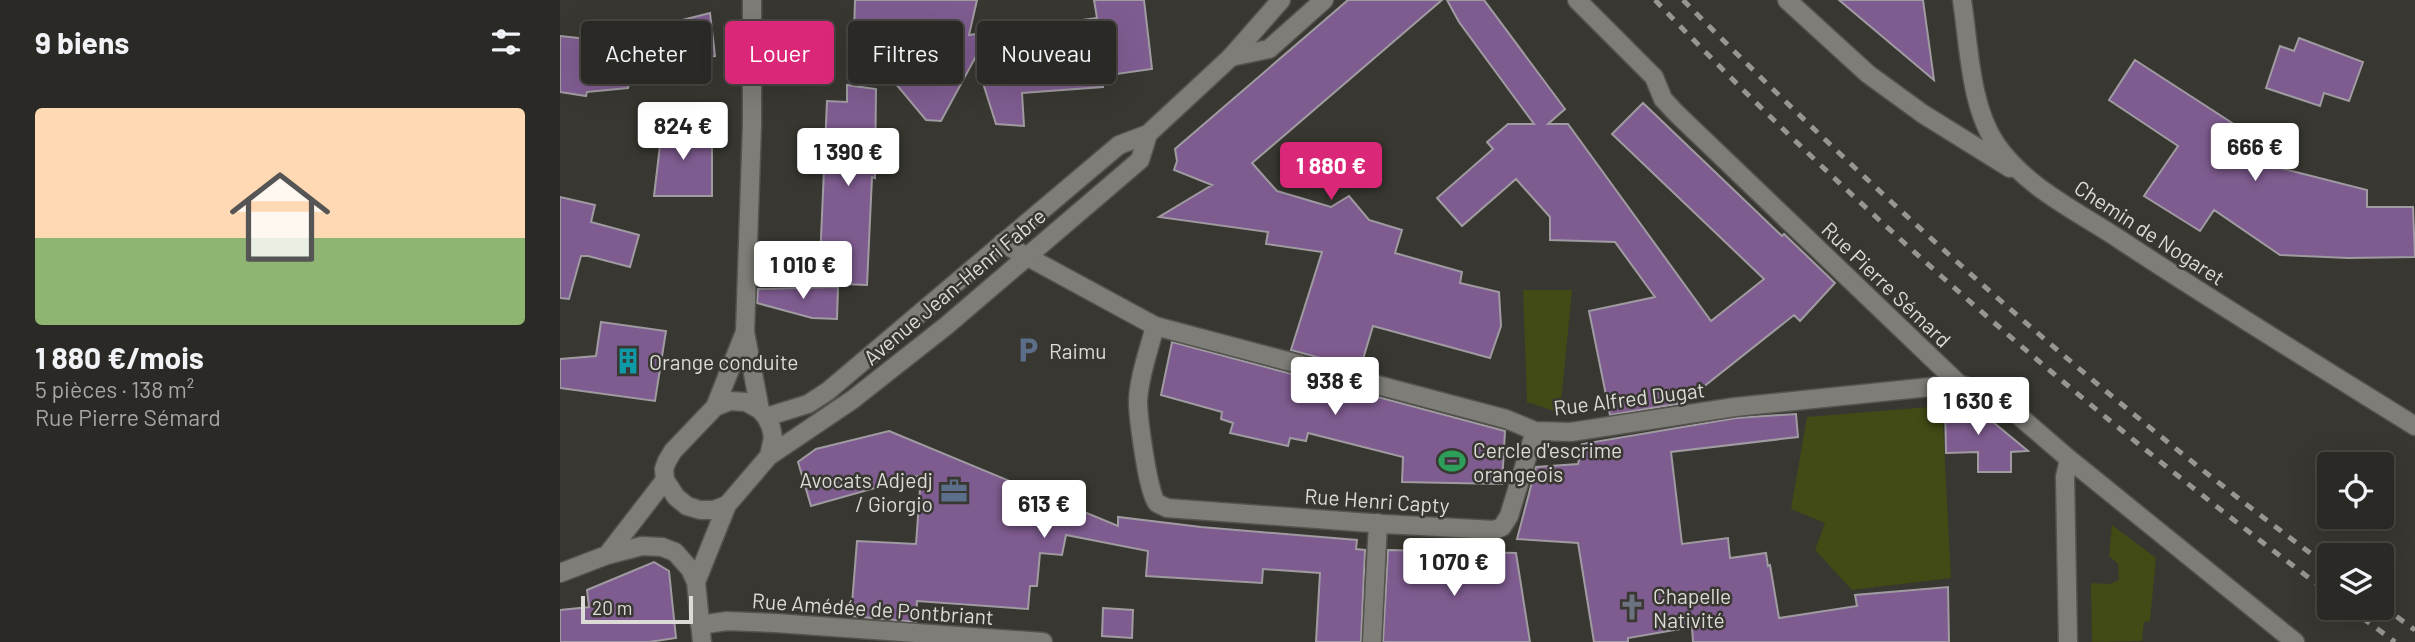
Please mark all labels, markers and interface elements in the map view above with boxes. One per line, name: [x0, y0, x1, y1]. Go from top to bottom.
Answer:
chip: Acheter: [581, 21, 711, 84]
chip: Louer: [725, 21, 834, 84]
chip: Filtres: [848, 21, 963, 84]
chip: Nouveau: [977, 21, 1116, 84]
icon: filters: [487, 23, 525, 61]
text: 9 biens: [35, 24, 129, 60]
pin: 824 €: [634, 102, 732, 162]
text: 824 €: [654, 111, 712, 139]
pin: 666 €: [2206, 124, 2304, 183]
pin: 1 390 €: [783, 128, 913, 188]
text: 666 €: [2227, 132, 2283, 160]
text: 1 390 €: [813, 137, 883, 165]
pin: 1 880 €: [1266, 142, 1396, 202]
text: 1 880 €: [1296, 151, 1366, 179]
icon: home: [217, 154, 343, 280]
street label: Chemin de Nogaret: [2070, 174, 2230, 290]
street label: Avenue Jean-Henri Fabre: [858, 203, 1050, 369]
street label: Rue Pierre Sémard: [1817, 216, 1957, 352]
pin: 1 010 €: [738, 242, 868, 301]
text: 1 010 €: [770, 250, 836, 278]
parking icon: Raimu: [1013, 335, 1043, 365]
place label: Raimu: [1049, 338, 1107, 363]
text: 1 880 €/mois: [35, 339, 204, 375]
building icon: Orange conduite: [613, 346, 643, 376]
place label: Orange conduite: [649, 349, 798, 374]
pin: 938 €: [1286, 358, 1384, 417]
text: 938 €: [1307, 366, 1363, 394]
text: 5 pièces · 138 m²: [35, 375, 194, 403]
street label: Rue Alfred Dugat: [1552, 376, 1706, 420]
pin: 1 630 €: [1913, 378, 2043, 437]
text: 1 630 €: [1943, 386, 2013, 414]
text: Rue Pierre Sémard: [35, 403, 221, 431]
place label: Cercle d'escrime orangeois: [1473, 437, 1622, 486]
sports icon: Cercle d'escrime orangeois: [1437, 446, 1467, 476]
map controls: [2317, 452, 2394, 620]
button: locate: [2317, 452, 2394, 529]
place label: Avocats Adjedj / Giorgio: [799, 467, 933, 516]
office icon: Avocats Adjedj / Giorgio: [939, 476, 969, 506]
pin: 613 €: [995, 480, 1093, 540]
street label: Rue Henri Capty: [1304, 482, 1451, 518]
text: 613 €: [1018, 489, 1070, 517]
pin: 1 070 €: [1389, 538, 1519, 598]
button: layers: [2317, 543, 2394, 620]
text: 1 070 €: [1419, 547, 1489, 575]
place label: Chapelle Nativité: [1653, 583, 1731, 632]
street label: Rue Amédée de Pontbriant: [751, 587, 995, 629]
church icon: Chapelle Nativité: [1617, 592, 1647, 622]
scale bar: [581, 593, 693, 625]
text: 20 m: [592, 596, 632, 619]

